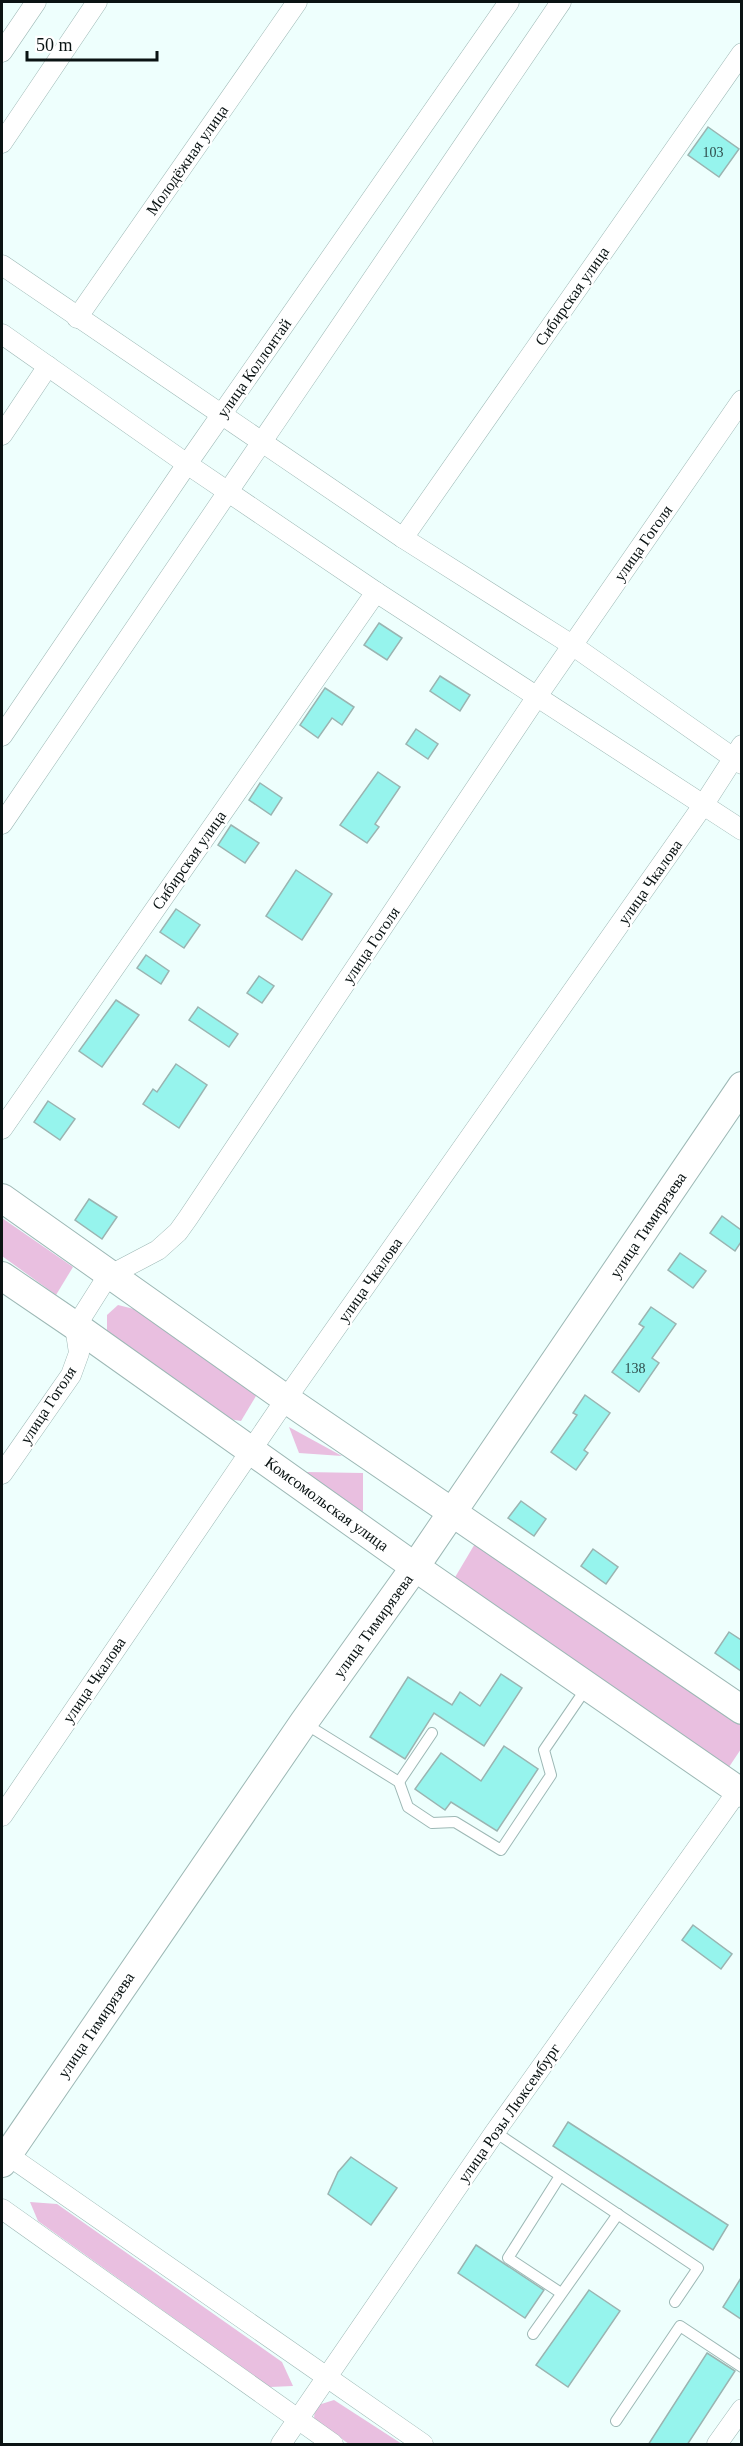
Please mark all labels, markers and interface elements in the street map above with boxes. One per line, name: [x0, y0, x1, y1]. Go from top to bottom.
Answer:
scale bar: [27, 24, 158, 62]
text: 50 m: [36, 35, 73, 55]
street label: Молодёжная улица: [143, 102, 232, 219]
house number: 103: [703, 145, 724, 160]
street label: Сибирская улица: [532, 243, 613, 349]
street label: улица Коллонтай: [214, 315, 295, 421]
street label: улица Гоголя: [611, 501, 677, 585]
street label: Сибирская улица: [149, 807, 230, 913]
street label: улица Чкалова: [615, 837, 686, 928]
street label: улица Гоголя: [339, 903, 404, 987]
street label: улица Тимирязева: [606, 1169, 690, 1281]
street label: улица Чкалова: [335, 1235, 406, 1326]
house number: 138: [625, 1361, 646, 1376]
street label: улица Гоголя: [17, 1363, 80, 1447]
street label: Комсомольская улица: [261, 1454, 392, 1555]
street label: улица Тимирязева: [330, 1571, 417, 1681]
street label: улица Чкалова: [59, 1634, 130, 1726]
street label: улица Тимирязева: [54, 1969, 138, 2081]
street label: улица Розы Люксембург: [454, 2040, 565, 2186]

